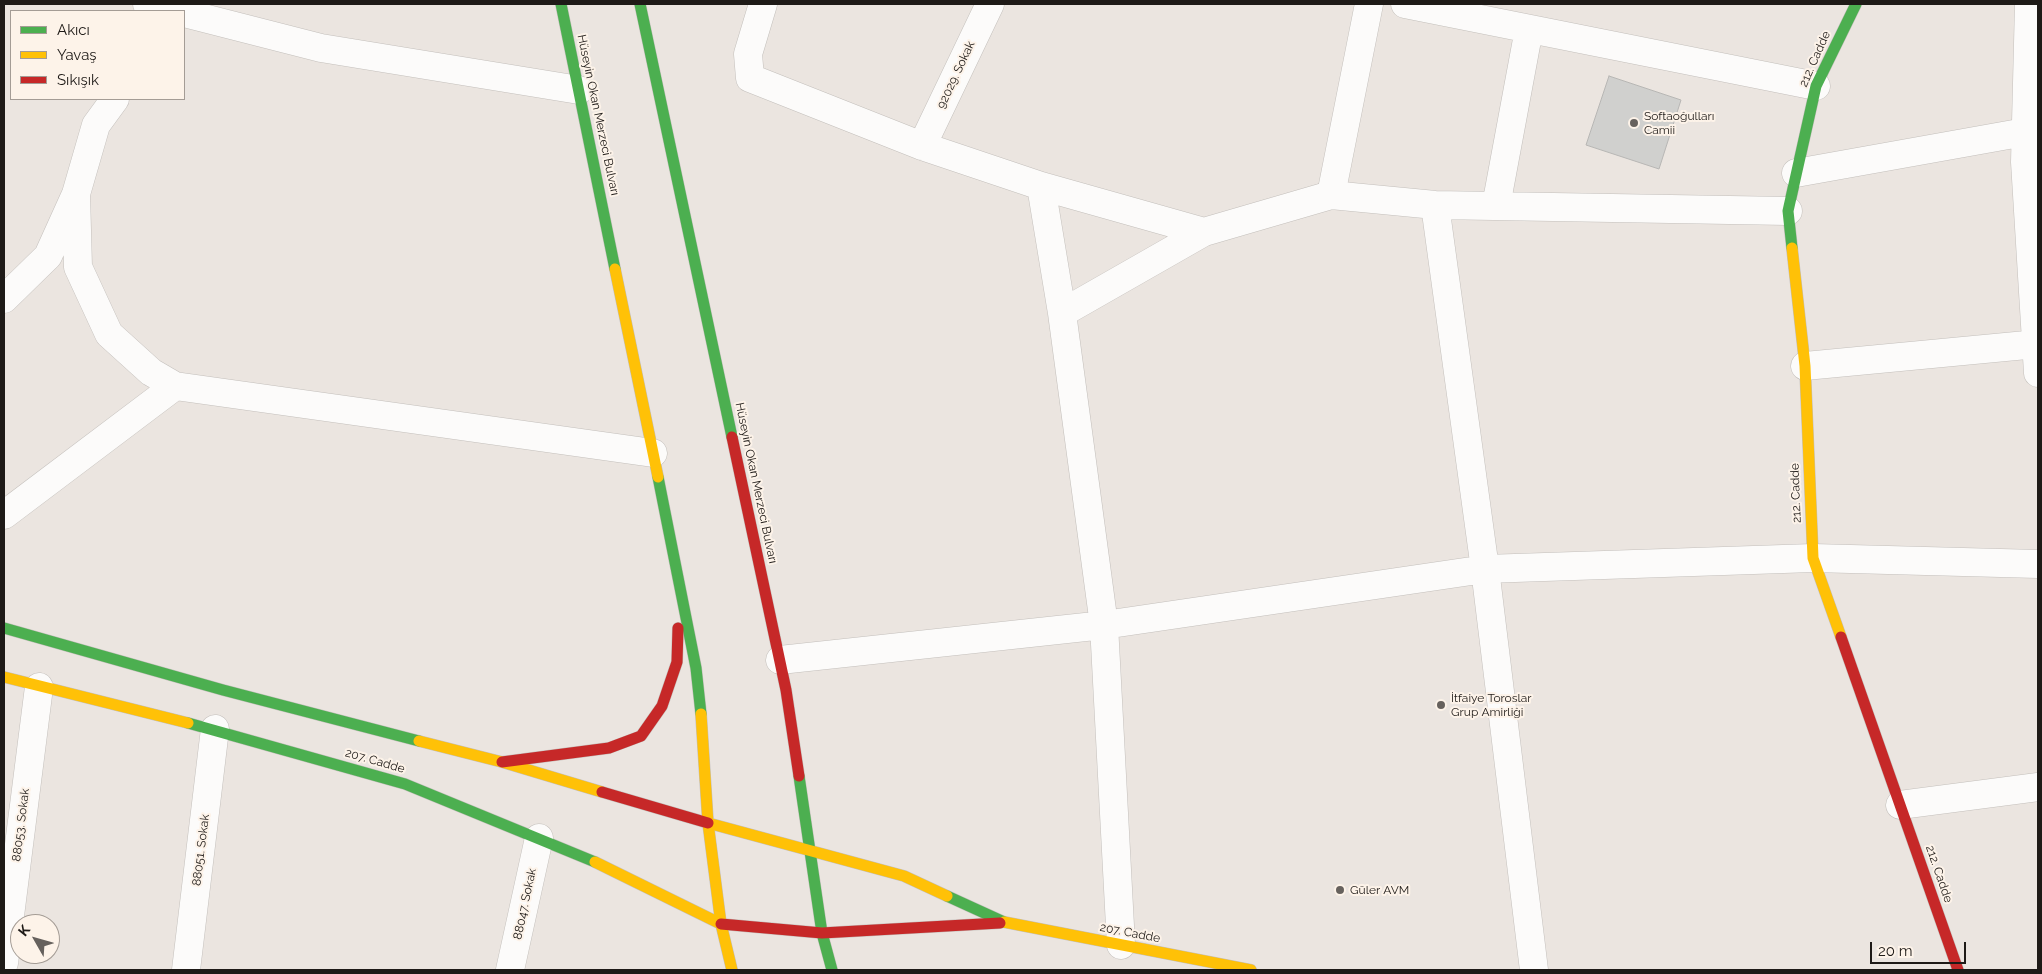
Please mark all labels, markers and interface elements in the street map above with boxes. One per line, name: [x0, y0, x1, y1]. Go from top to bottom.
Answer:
legend: [10, 10, 185, 100]
text: Akıcı: [57, 21, 90, 39]
street label: 212. Cadde: [1796, 29, 1834, 89]
street label: Hüseyin Okan Merzeci Bulvarı: [574, 33, 622, 197]
street label: 92029. Sokak: [934, 39, 978, 111]
text: Yavaş: [57, 46, 97, 64]
text: Sıkışık: [57, 71, 99, 89]
place label: Softaoğulları Camii: [1644, 109, 1714, 137]
marker: Softaoğulları Camii: [1628, 117, 1640, 129]
street label: Hüseyin Okan Merzeci Bulvarı: [732, 401, 780, 565]
street label: 212. Cadde: [1788, 463, 1804, 523]
place label: İtfaiye Toroslar Grup Amirliği: [1451, 691, 1531, 719]
marker: İtfaiye Toroslar Grup Amirliği: [1435, 699, 1447, 711]
street label: 207. Cadde: [344, 746, 406, 776]
street label: 88053. Sokak: [9, 788, 33, 862]
street label: 88051. Sokak: [189, 813, 213, 887]
street label: 212. Cadde: [1922, 843, 1956, 905]
street label: 88047. Sokak: [510, 867, 540, 941]
place label: Güler AVM: [1350, 883, 1409, 897]
marker: Güler AVM: [1334, 884, 1346, 896]
north arrow: [10, 914, 60, 964]
street label: 207. Cadde: [1099, 920, 1161, 946]
text: K: [15, 922, 33, 939]
scale bar: [1872, 932, 1968, 964]
text: 20 m: [1878, 942, 1913, 960]

